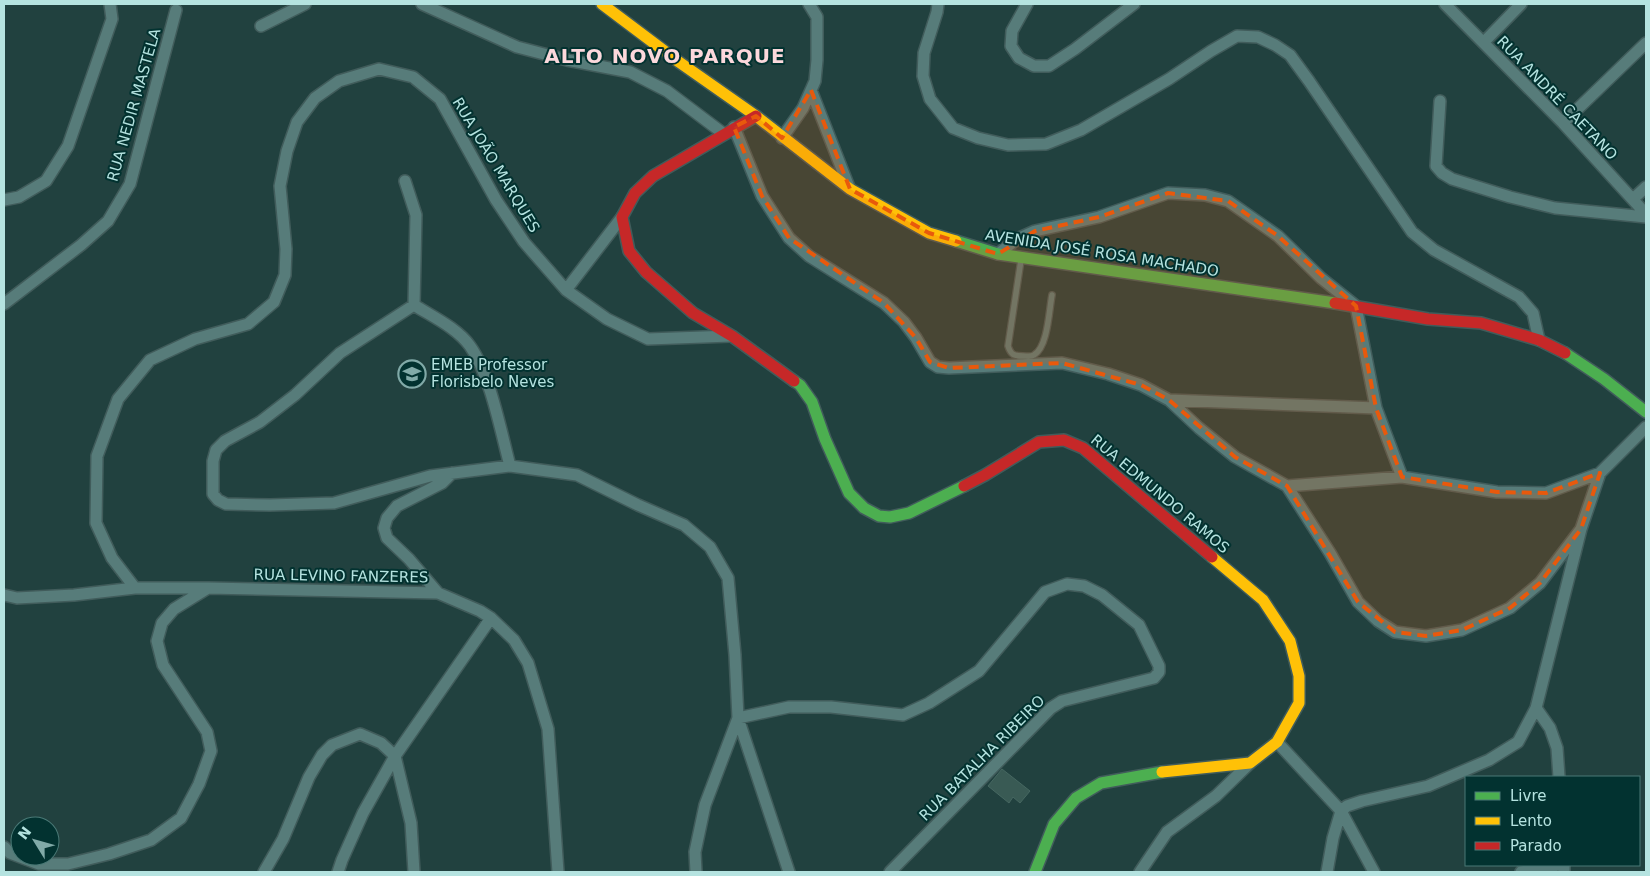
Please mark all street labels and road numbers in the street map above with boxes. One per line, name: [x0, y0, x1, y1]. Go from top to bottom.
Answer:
street label: RUA NEDIR MASTELA: [103, 26, 165, 184]
street label: RUA ANDRÉ CAETANO: [1493, 31, 1622, 164]
street label: RUA JOÃO MARQUES: [449, 94, 544, 236]
street label: AVENIDA JOSÉ ROSA MACHADO: [984, 225, 1220, 280]
street label: RUA EDMUNDO RAMOS: [1087, 431, 1233, 557]
street label: RUA LEVINO FANZERES: [254, 565, 428, 587]
street label: RUA BATALHA RIBEIRO: [916, 692, 1048, 824]

